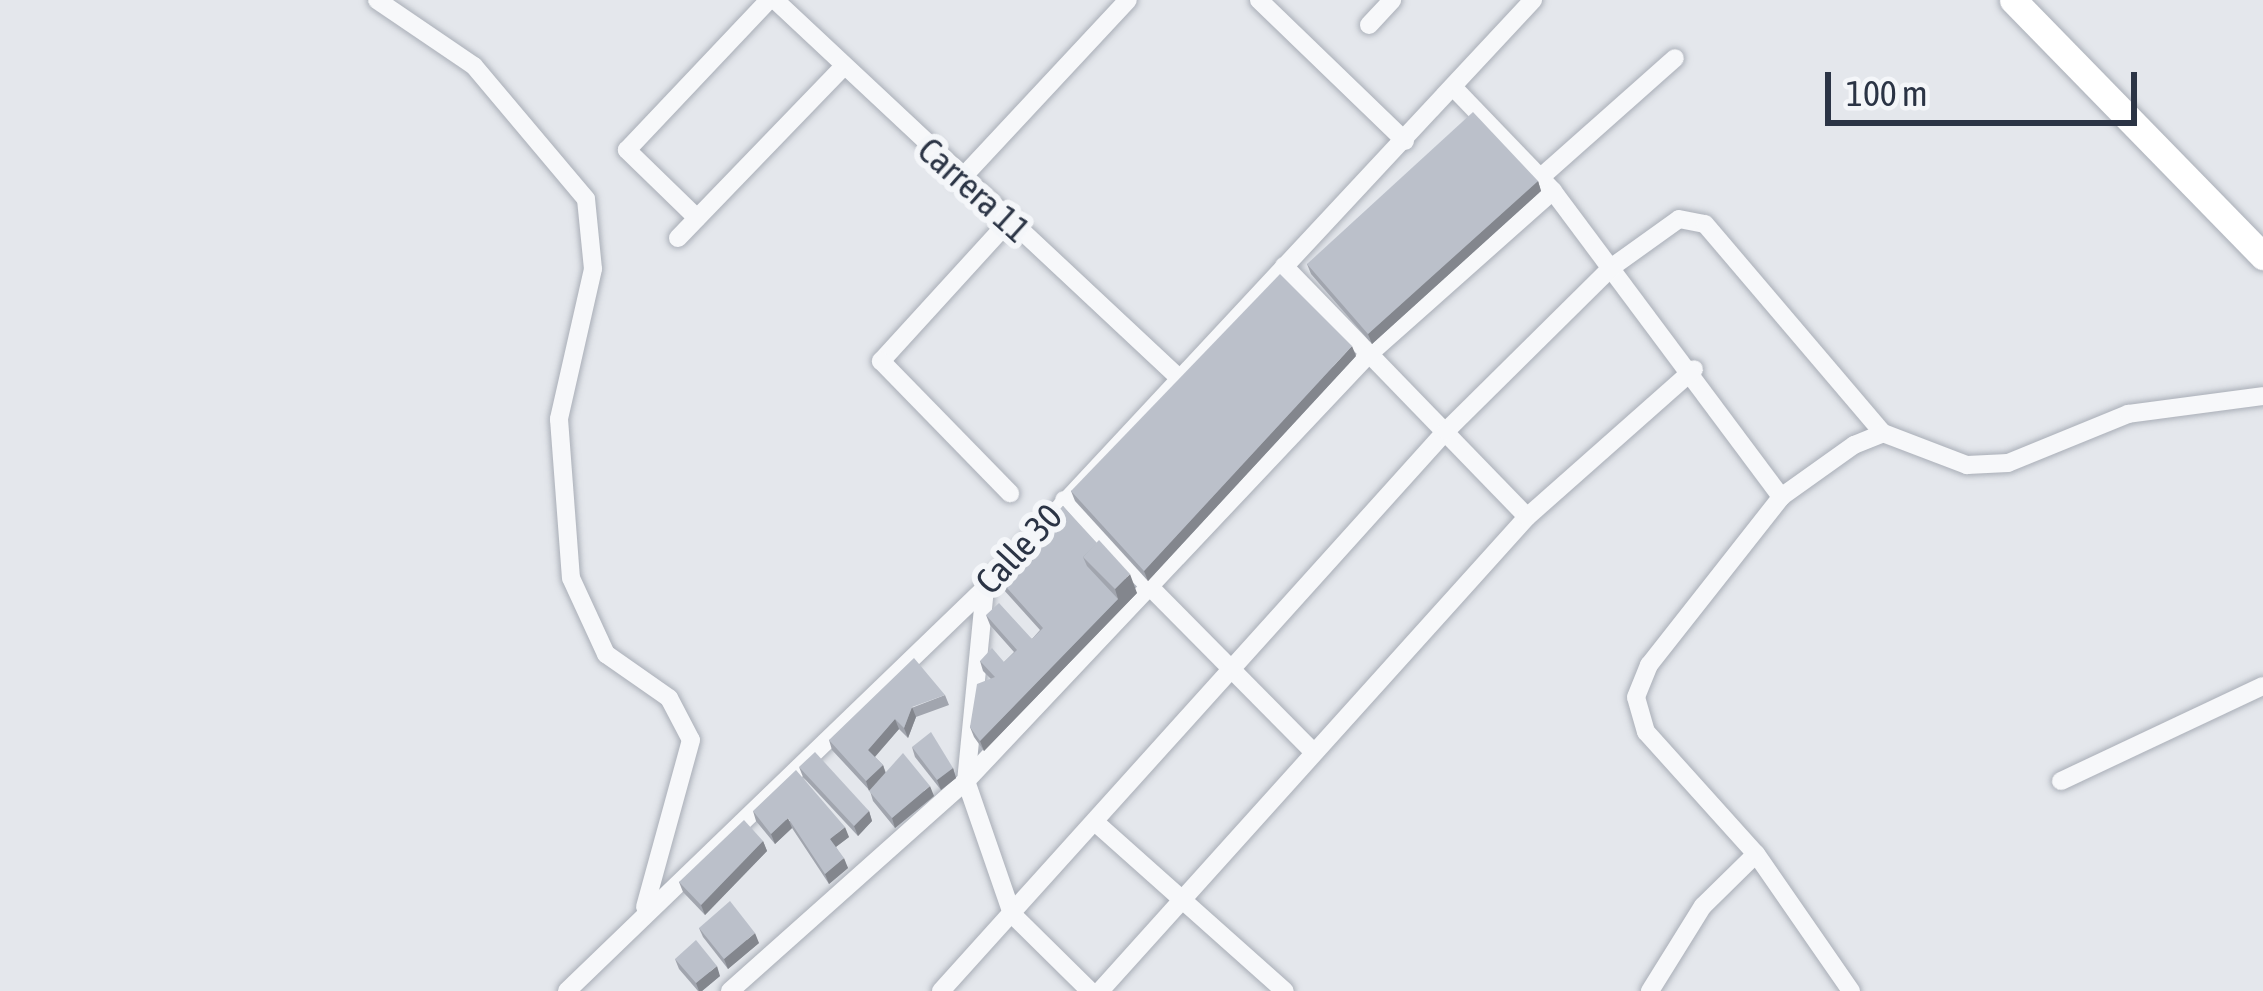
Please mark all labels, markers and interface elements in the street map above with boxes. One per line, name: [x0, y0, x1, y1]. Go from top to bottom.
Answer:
scale bar: [1831, 48, 2143, 122]
text: 100 m: [1846, 72, 1928, 114]
street label: Carrera 11: [909, 128, 1039, 252]
street label: Calle 30: [967, 495, 1071, 603]

